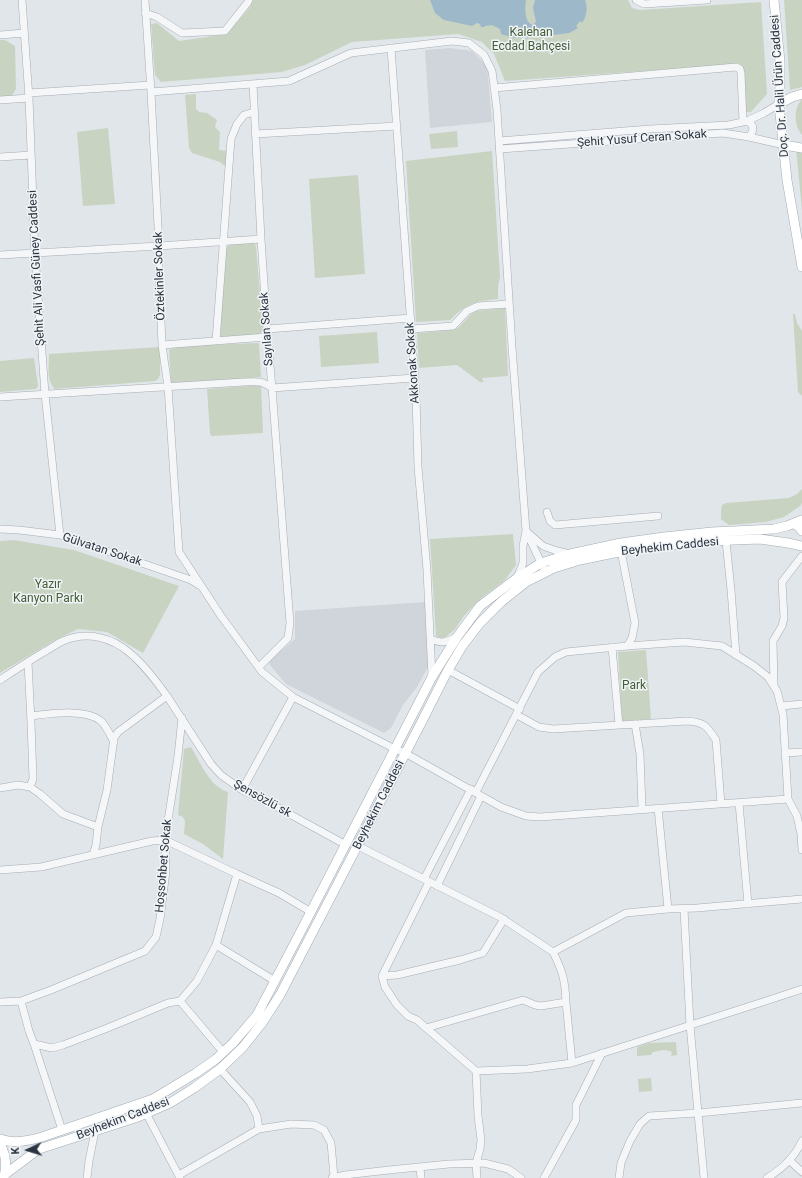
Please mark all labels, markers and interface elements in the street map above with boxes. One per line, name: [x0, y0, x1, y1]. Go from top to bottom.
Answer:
street label: Doç. Dr. Halil Ürün Caddesi: [768, 14, 792, 158]
park label: Kalehan Ecdad Bahçesi: [492, 26, 570, 54]
street label: Şehit Yusuf Ceran Sokak: [577, 127, 707, 151]
street label: Şehit Ali Vasfi Güney Caddesi: [26, 190, 48, 346]
street label: Öztekinler Sokak: [151, 231, 169, 321]
street label: Sayılan Sokak: [257, 292, 277, 366]
street label: Akkonak Sokak: [403, 322, 423, 404]
street label: Gülvatan Sokak: [60, 530, 144, 570]
street label: Beyhekim Caddesi: [620, 535, 720, 559]
park label: Yazır Kanyon Parkı: [13, 578, 83, 606]
park label: Park: [622, 679, 646, 693]
street label: Beyhekim Caddesi: [350, 758, 408, 852]
street label: Şensözlü sk: [231, 777, 293, 821]
street label: Hoşsohbet Sokak: [153, 819, 175, 913]
street label: Beyhekim Caddesi: [75, 1095, 171, 1143]
north arrow: [8, 1130, 48, 1170]
text: K: [9, 1147, 22, 1155]

